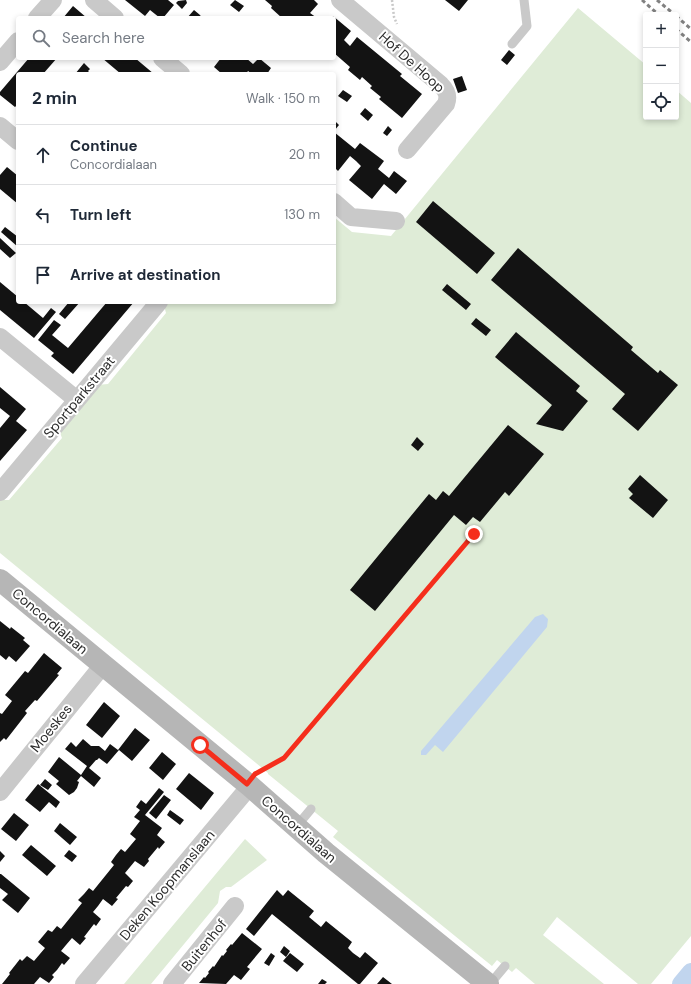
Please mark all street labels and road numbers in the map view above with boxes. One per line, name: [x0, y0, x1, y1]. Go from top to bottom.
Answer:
street label: Hof De Hoop: [375, 28, 449, 96]
street label: Sportparkstraat: [39, 352, 119, 442]
street label: Concordialaan: [8, 584, 92, 658]
street label: Moeskes: [26, 700, 76, 756]
street label: Concordialaan: [258, 791, 340, 867]
street label: Deken Koopmanslaan: [116, 826, 218, 944]
street label: Buitenhof: [177, 915, 231, 975]

